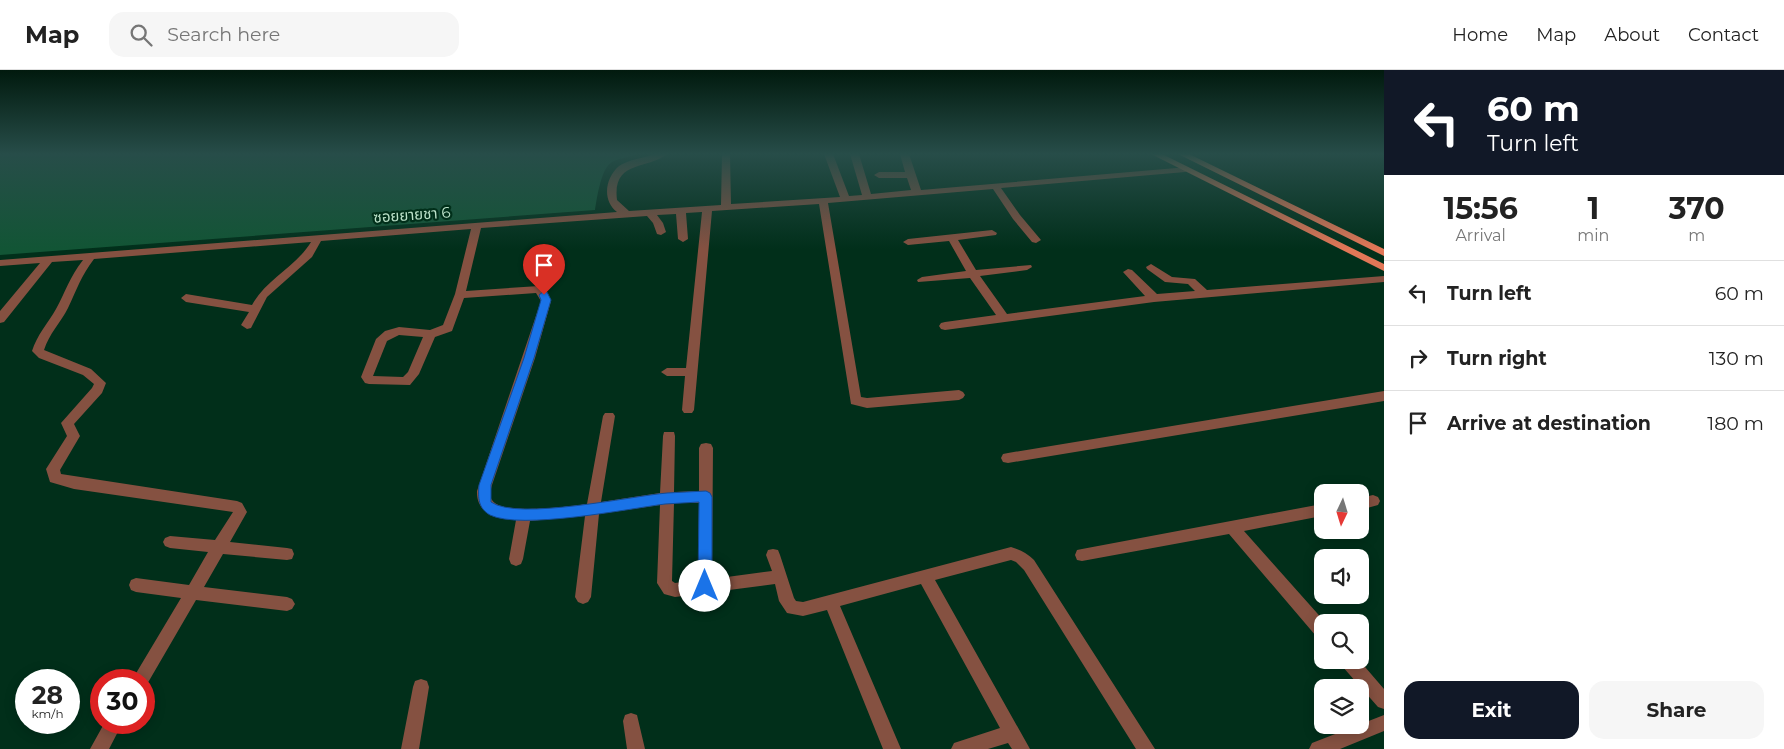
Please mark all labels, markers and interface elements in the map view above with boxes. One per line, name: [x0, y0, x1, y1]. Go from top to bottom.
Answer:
search box: [109, 12, 459, 57]
text: Map: [25, 20, 79, 49]
icon: search: [127, 21, 155, 49]
text: Search here: [167, 23, 280, 46]
text: Home: [1452, 24, 1508, 46]
text: Map: [1536, 24, 1576, 46]
text: About: [1604, 24, 1660, 46]
text: Contact: [1688, 24, 1759, 46]
text: 60 m: [1487, 87, 1580, 130]
icon: left: [1404, 90, 1469, 155]
text: Turn left: [1487, 130, 1579, 157]
text: 15:56: [1443, 190, 1518, 227]
text: 1: [1587, 190, 1599, 227]
text: 370: [1669, 190, 1725, 227]
street label: ซอยยายชา 6: [373, 202, 451, 227]
text: Arrival: [1455, 226, 1506, 245]
text: min: [1577, 226, 1609, 245]
text: m: [1688, 226, 1705, 245]
pin: [523, 244, 565, 295]
icon: arrive: [530, 251, 558, 279]
icon: left: [1404, 279, 1432, 307]
text: Turn left: [1447, 282, 1532, 305]
text: 60 m: [1715, 282, 1764, 305]
icon: right: [1404, 344, 1432, 372]
text: Turn right: [1447, 347, 1547, 370]
text: 130 m: [1709, 347, 1764, 370]
icon: arrive: [1404, 409, 1432, 437]
text: Arrive at destination: [1447, 412, 1651, 435]
text: 180 m: [1707, 412, 1764, 435]
north arrow: [1314, 484, 1369, 539]
map controls: [1314, 484, 1369, 734]
button: sound: [1314, 549, 1369, 604]
position arrow: [678, 559, 730, 611]
button: search: [1314, 614, 1369, 669]
speed limit sign: 30: [90, 669, 155, 734]
button: layers: [1314, 679, 1369, 734]
text: 28: [32, 680, 63, 710]
button: Exit: [1404, 681, 1579, 739]
button: Share: [1589, 681, 1764, 739]
text: km/h: [31, 706, 64, 721]

